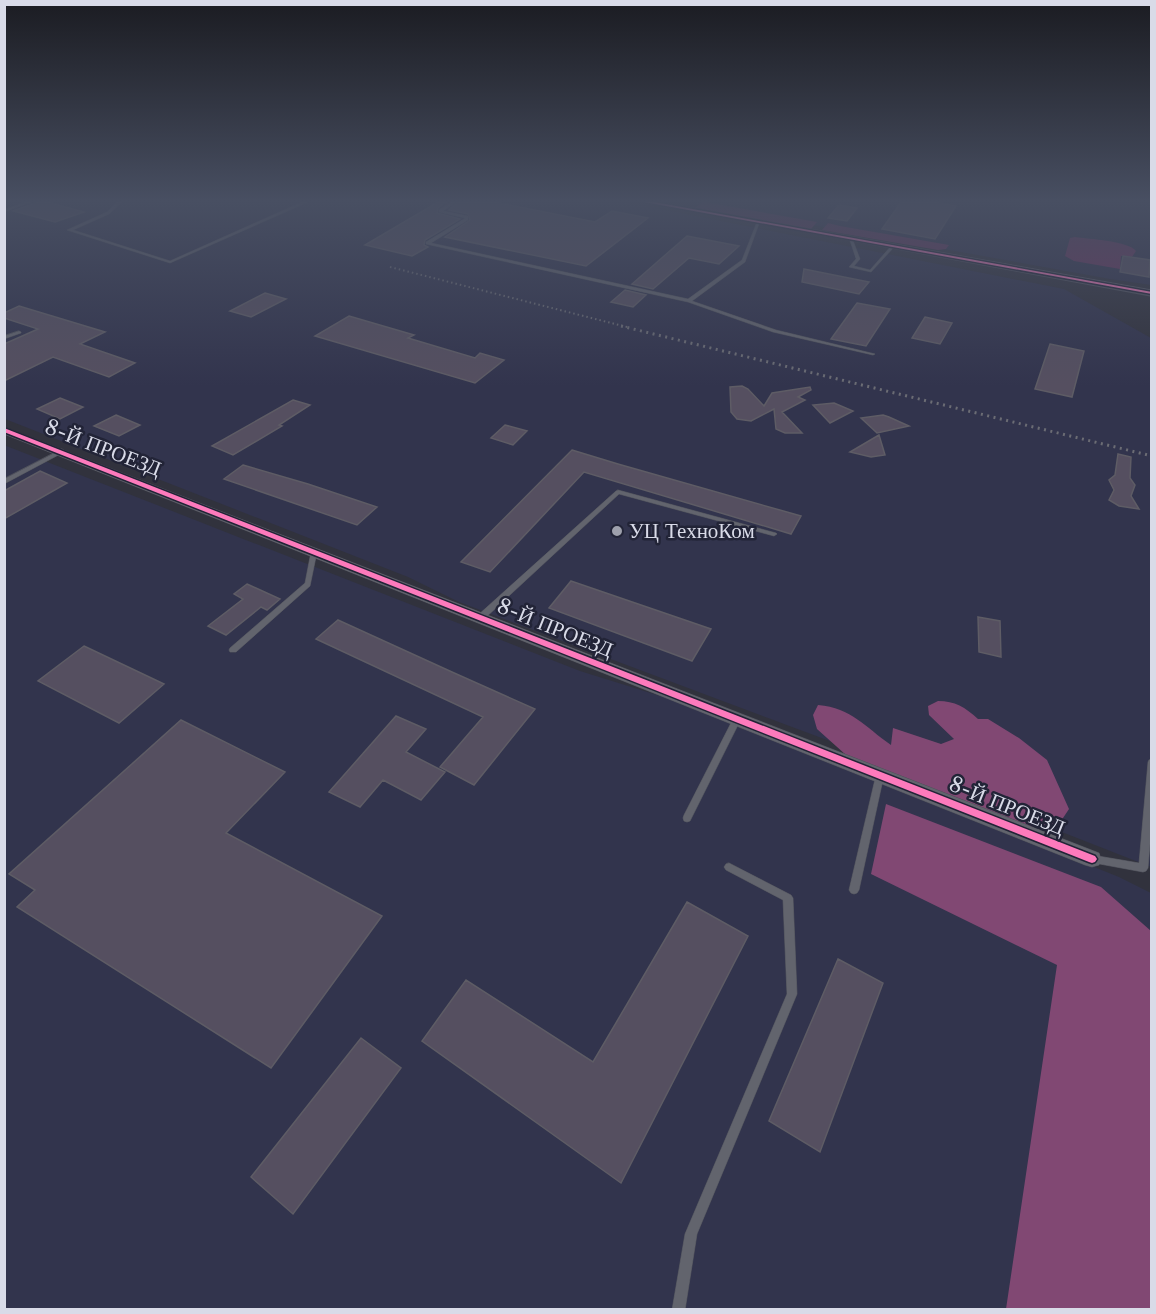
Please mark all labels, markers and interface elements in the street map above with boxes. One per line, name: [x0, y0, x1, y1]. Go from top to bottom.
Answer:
street label: 8-Й ПРОЕЗД: [41, 414, 165, 482]
place label: УЦ ТехноКом: [629, 518, 755, 544]
marker: УЦ ТехноКом: [610, 524, 624, 538]
street label: 8-Й ПРОЕЗД: [493, 593, 617, 663]
street label: 8-Й ПРОЕЗД: [945, 771, 1069, 841]

